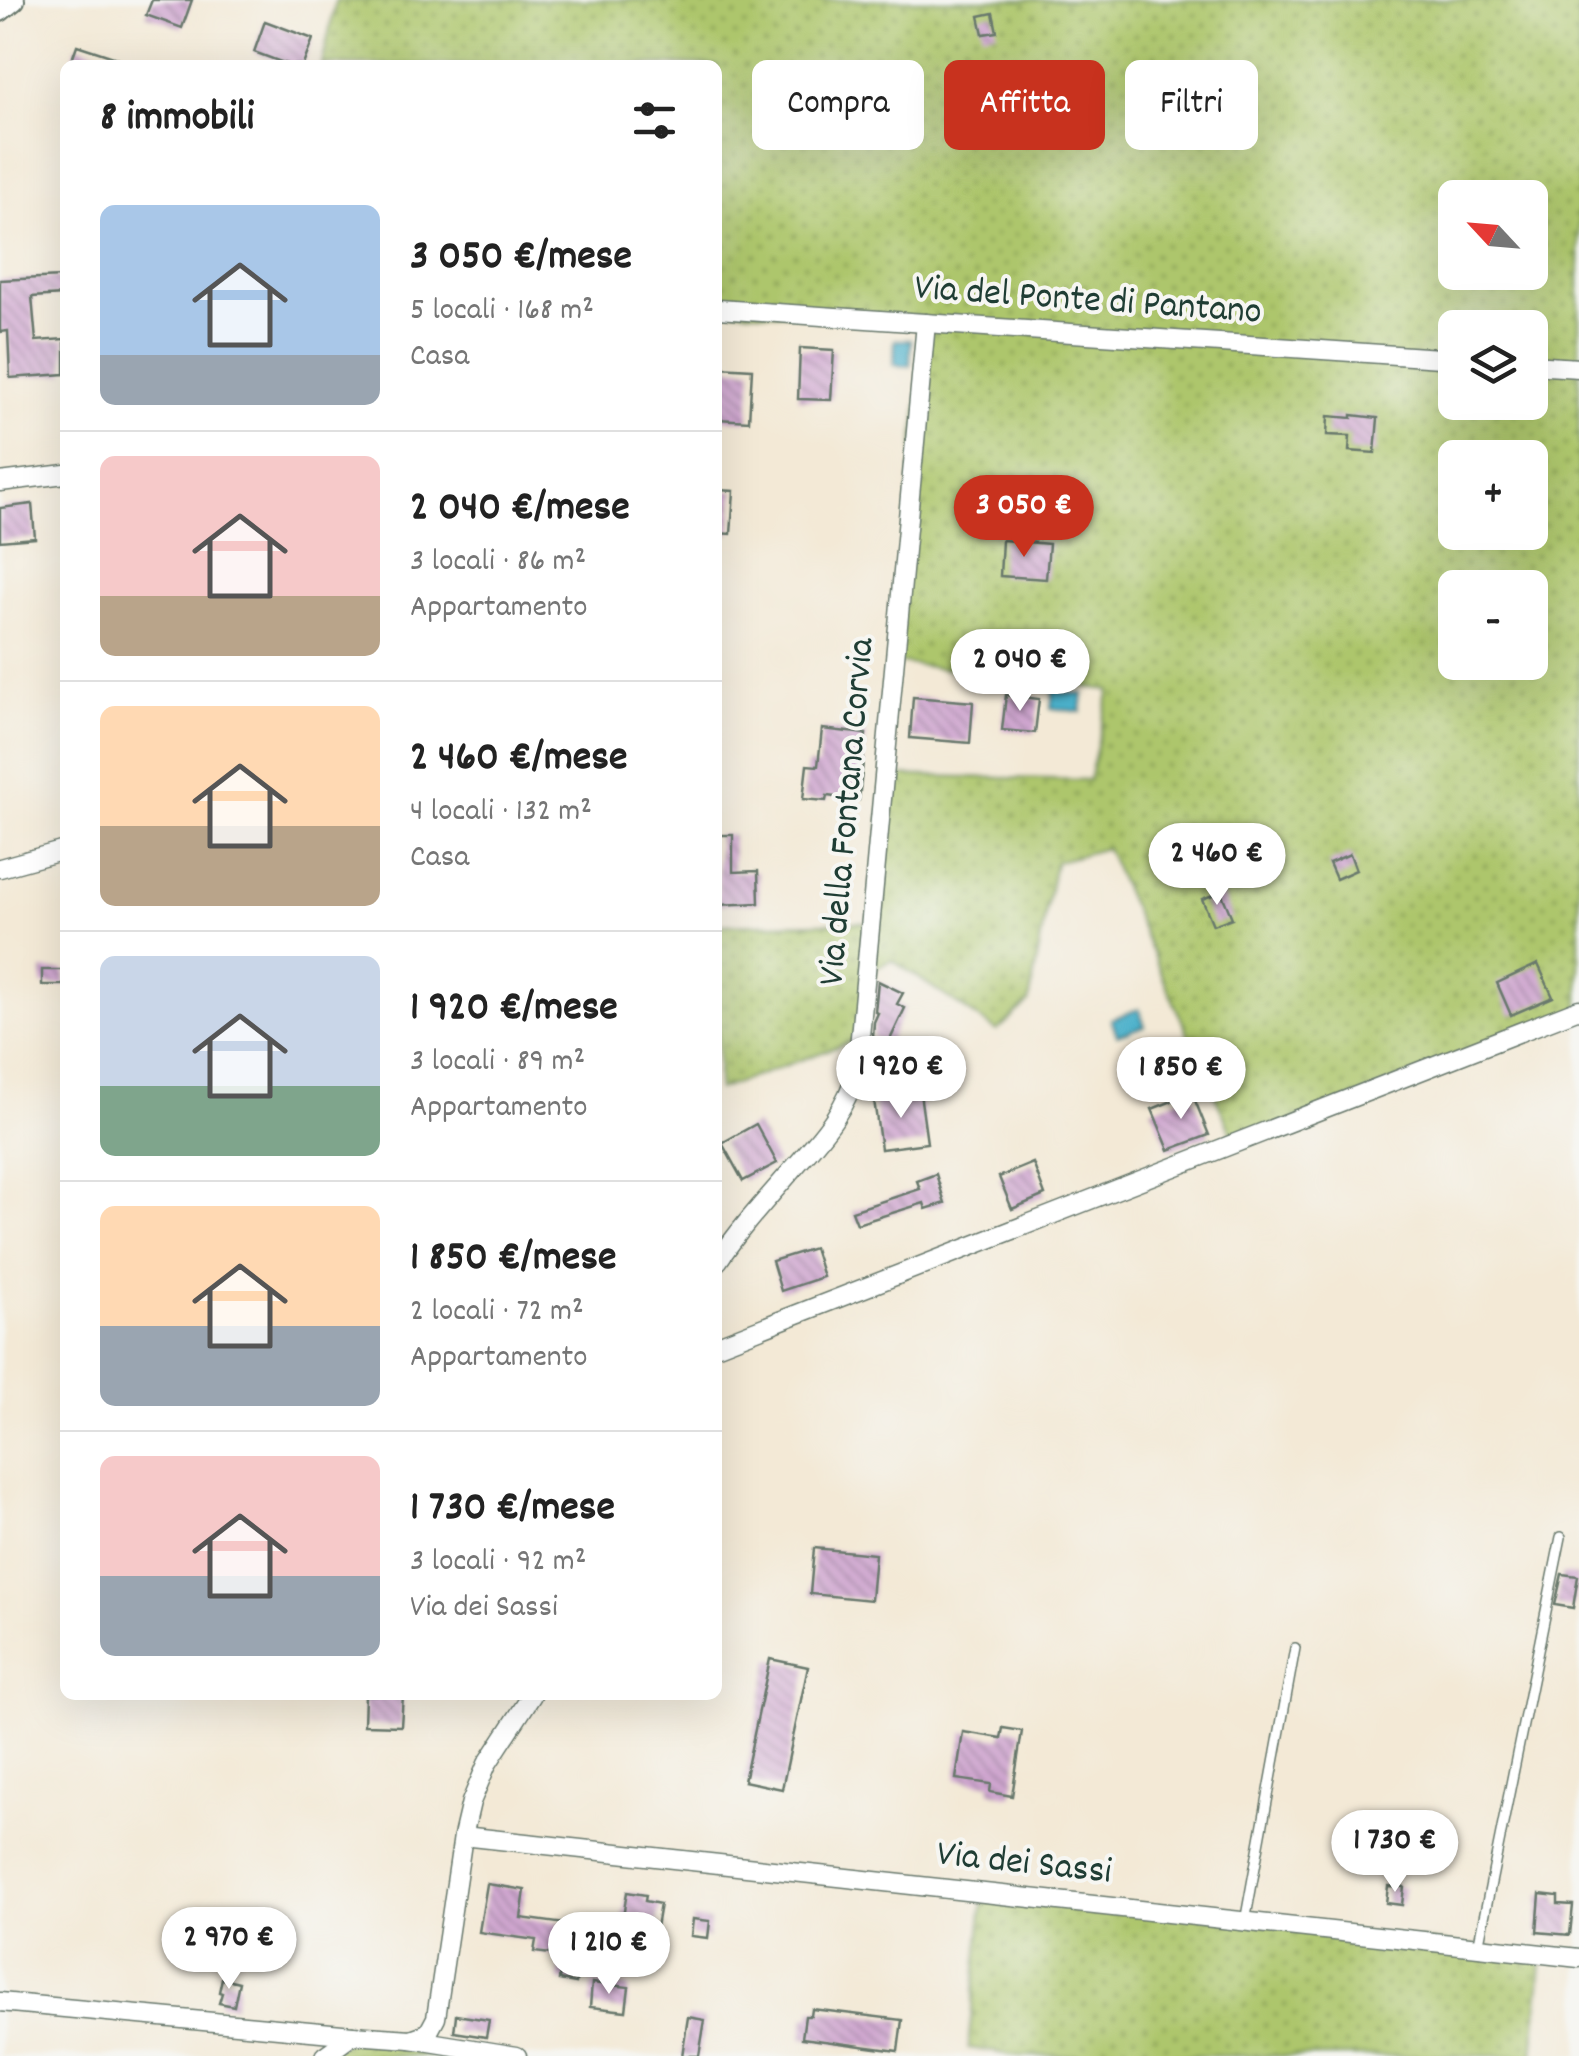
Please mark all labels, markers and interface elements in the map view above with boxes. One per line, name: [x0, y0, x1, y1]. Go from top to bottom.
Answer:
chip: Compra: [752, 60, 924, 150]
chip: Affitta: [944, 60, 1105, 150]
chip: Filtri: [1125, 60, 1258, 150]
text: 8 immobili: [100, 90, 254, 150]
icon: filters: [627, 93, 682, 148]
north arrow: [1438, 180, 1548, 290]
map controls: [1438, 180, 1548, 680]
text: 3 050 €/mese: [410, 229, 632, 289]
icon: home: [180, 245, 300, 365]
street label: Via del Ponte di Pantano: [913, 262, 1263, 342]
text: 5 locali · 168 m²: [410, 289, 594, 335]
button: layers: [1438, 310, 1548, 420]
text: Casa: [410, 335, 469, 381]
button: +: [1438, 440, 1548, 550]
pin: 3 050 €: [932, 475, 1116, 560]
text: 2 040 €/mese: [410, 480, 630, 540]
text: 3 050 €: [976, 484, 1072, 530]
icon: home: [180, 496, 300, 616]
text: 3 locali · 86 m²: [410, 540, 586, 586]
button: −: [1438, 570, 1548, 680]
text: Appartamento: [410, 586, 588, 632]
pin: 2 040 €: [928, 629, 1112, 714]
street label: Via della Fontana Corvia: [806, 635, 892, 988]
text: 2 040 €: [973, 638, 1067, 684]
text: 2 460 €/mese: [410, 730, 627, 790]
icon: home: [180, 746, 300, 866]
text: 4 locali · 132 m²: [410, 790, 592, 836]
pin: 2 460 €: [1125, 823, 1309, 908]
text: 2 460 €: [1171, 832, 1263, 878]
text: Casa: [410, 836, 469, 882]
text: 1 920 €/mese: [410, 980, 618, 1040]
icon: home: [180, 996, 300, 1116]
pin: 1 920 €: [809, 1036, 993, 1121]
pin: 1 850 €: [1089, 1037, 1273, 1122]
text: 3 locali · 89 m²: [410, 1040, 585, 1086]
text: 1 920 €: [858, 1045, 944, 1091]
text: 1 850 €: [1139, 1046, 1223, 1092]
text: Appartamento: [410, 1086, 588, 1132]
text: 1 850 €/mese: [410, 1230, 617, 1290]
icon: home: [180, 1246, 300, 1366]
text: 2 locali · 72 m²: [410, 1290, 584, 1336]
text: Appartamento: [410, 1336, 588, 1382]
text: 1 730 €/mese: [410, 1480, 615, 1540]
icon: home: [180, 1496, 300, 1616]
text: 3 locali · 92 m²: [410, 1540, 586, 1586]
text: Via dei Sassi: [410, 1586, 558, 1632]
pin: 1 730 €: [1303, 1810, 1487, 1895]
text: 1 730 €: [1353, 1819, 1437, 1865]
street label: Via dei Sassi: [934, 1828, 1114, 1902]
pin: 2 970 €: [137, 1907, 321, 1992]
pin: 1 210 €: [517, 1912, 701, 1997]
text: 2 970 €: [184, 1916, 274, 1962]
text: 1 210 €: [570, 1921, 648, 1967]

